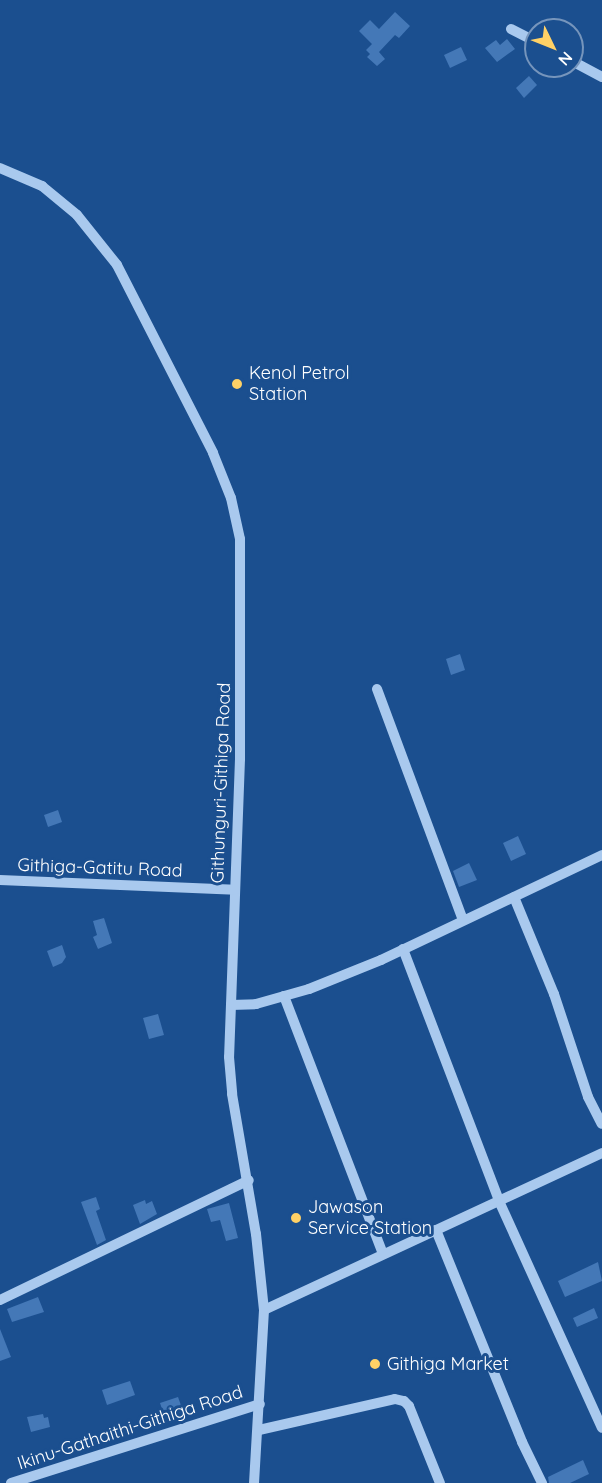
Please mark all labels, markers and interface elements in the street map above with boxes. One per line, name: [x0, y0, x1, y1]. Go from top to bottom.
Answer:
north arrow: [524, 18, 584, 78]
text: N: [554, 48, 577, 70]
place label: Kenol Petrol Station: [249, 363, 350, 406]
marker: Kenol Petrol Station: [230, 377, 244, 391]
street label: Githunguri-Githiga Road: [207, 682, 235, 884]
street label: Githiga-Gatitu Road: [17, 854, 183, 882]
place label: Jawason Service Station: [308, 1197, 432, 1240]
marker: Jawason Service Station: [289, 1211, 303, 1225]
place label: Githiga Market: [387, 1353, 509, 1375]
marker: Githiga Market: [368, 1357, 382, 1371]
street label: Ikinu-Gathaithi-Githiga Road: [15, 1381, 245, 1475]

